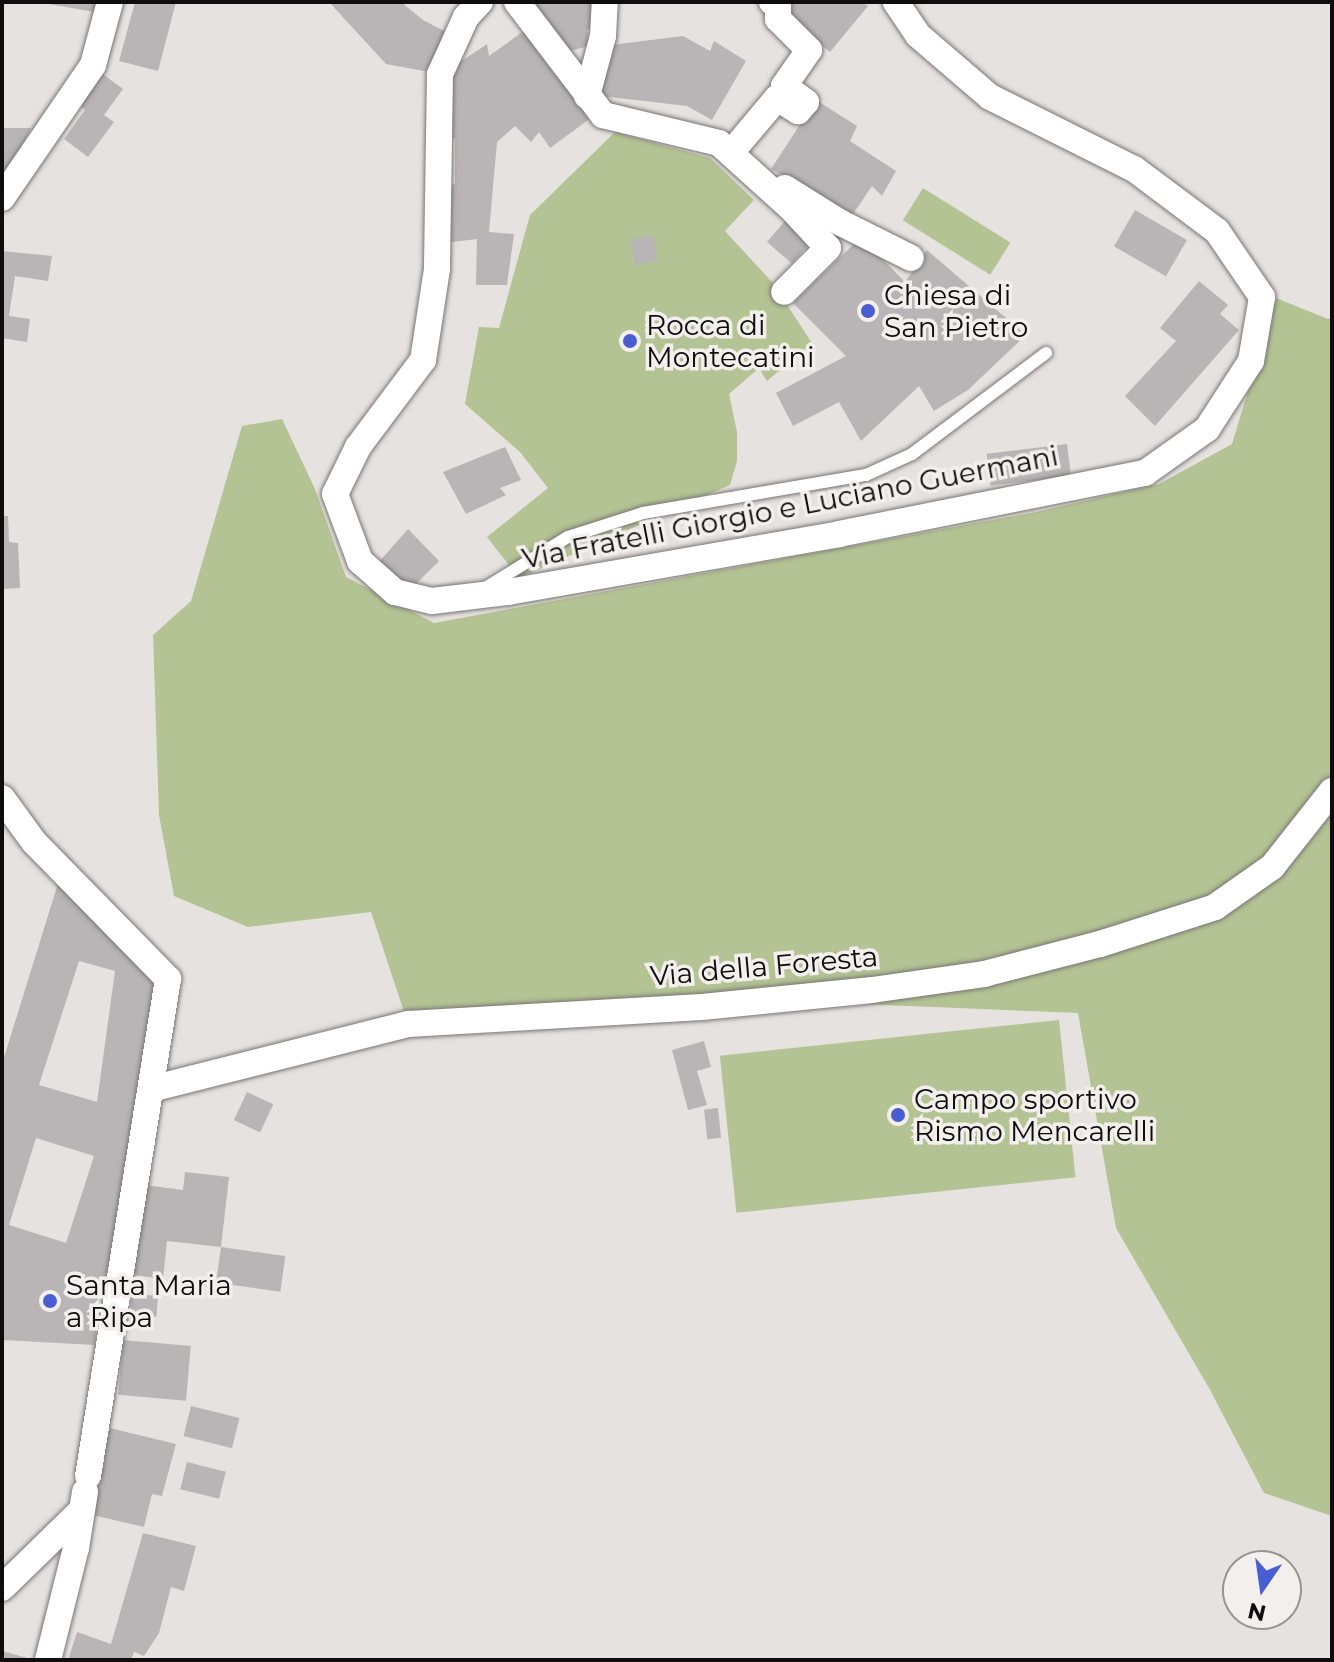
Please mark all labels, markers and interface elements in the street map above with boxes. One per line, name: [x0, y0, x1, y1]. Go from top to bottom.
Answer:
place label: Chiesa di San Pietro: [884, 278, 1028, 344]
marker: Chiesa di San Pietro: [859, 302, 877, 320]
place label: Rocca di Montecatini: [646, 308, 815, 374]
marker: Rocca di Montecatini: [621, 332, 639, 350]
street label: Via Fratelli Giorgio e Luciano Guermani: [519, 438, 1061, 576]
street label: Via della Foresta: [649, 939, 879, 993]
place label: Campo sportivo Rismo Mencarelli: [914, 1082, 1155, 1148]
marker: Campo sportivo Rismo Mencarelli: [889, 1106, 907, 1124]
place label: Santa Maria a Ripa: [66, 1268, 232, 1334]
marker: Santa Maria a Ripa: [41, 1292, 59, 1310]
north arrow: [1222, 1550, 1302, 1630]
text: N: [1245, 1597, 1269, 1627]

